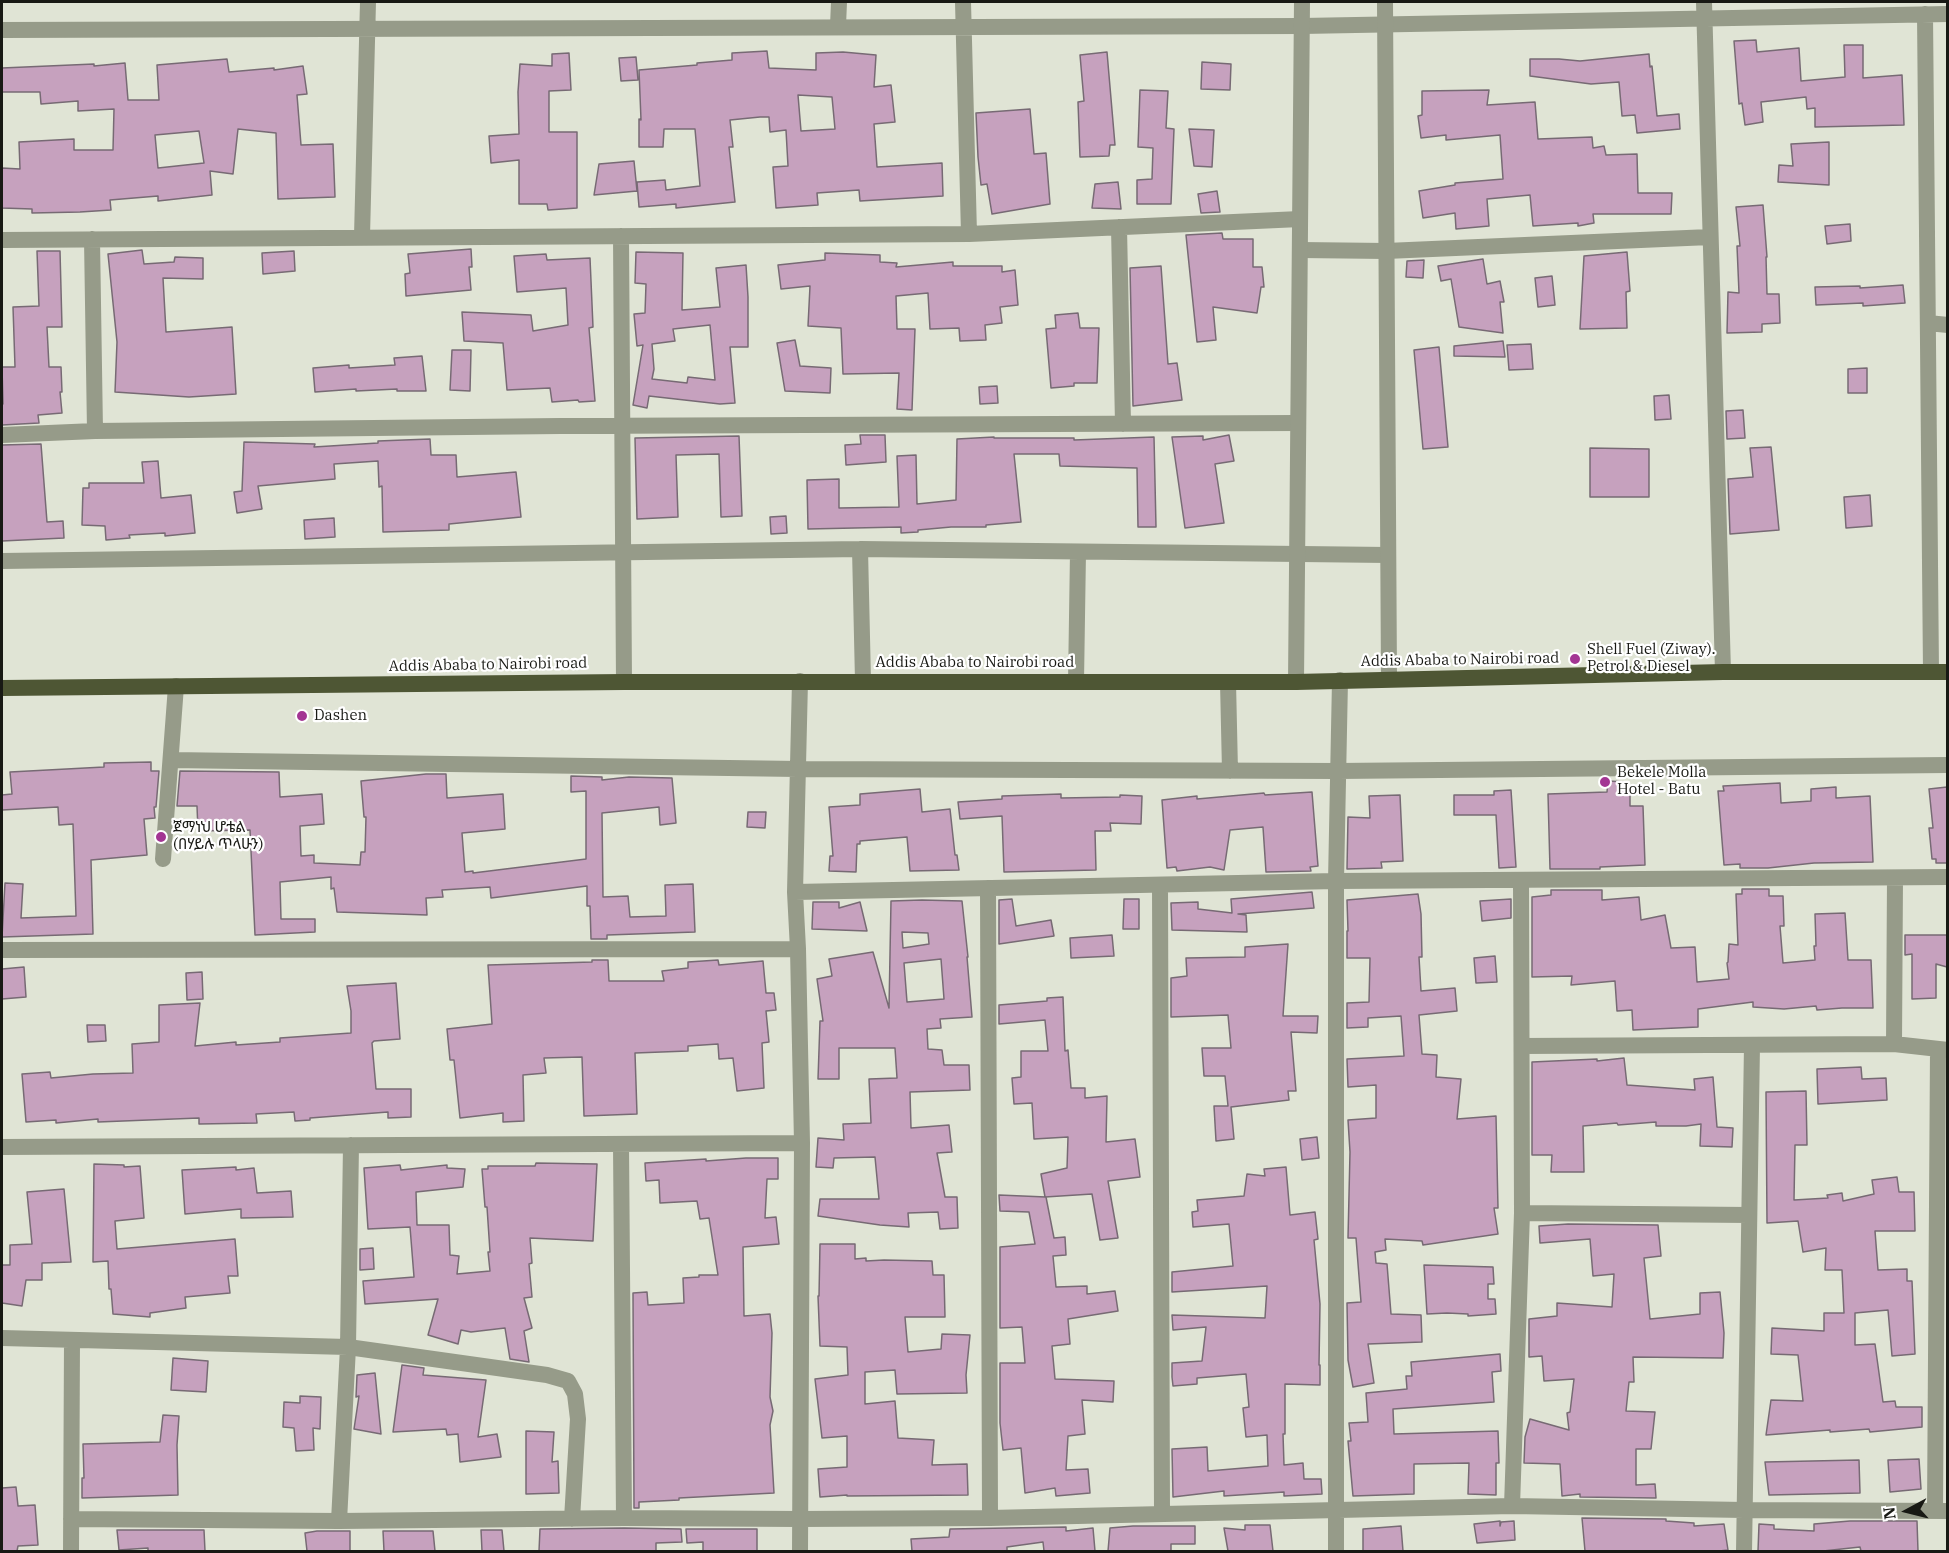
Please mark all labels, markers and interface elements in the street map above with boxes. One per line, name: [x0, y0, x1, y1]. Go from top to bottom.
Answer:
place label: Shell Fuel (Ziway). Petrol & Diesel: [1587, 641, 1716, 676]
street label: Addis Ababa to Nairobi road: [1360, 649, 1560, 671]
marker: Shell Fuel (Ziway). Petrol & Diesel: [1568, 652, 1582, 666]
street label: Addis Ababa to Nairobi road: [388, 654, 588, 676]
street label: Addis Ababa to Nairobi road: [876, 654, 1074, 672]
place label: Dashen: [314, 707, 367, 725]
marker: Dashen: [295, 709, 309, 723]
place label: Bekele Molla Hotel - Batu: [1617, 764, 1706, 799]
marker: Bekele Molla Hotel - Batu: [1598, 775, 1612, 789]
place label: ጀማነህ ሆቴል (በሃይሉ ጥላሁን): [173, 819, 263, 854]
marker: ጀማነህ ሆቴል (በሃይሉ ጥላሁን): [154, 830, 168, 844]
north arrow: [1877, 1481, 1937, 1541]
text: N: [1878, 1506, 1900, 1521]

